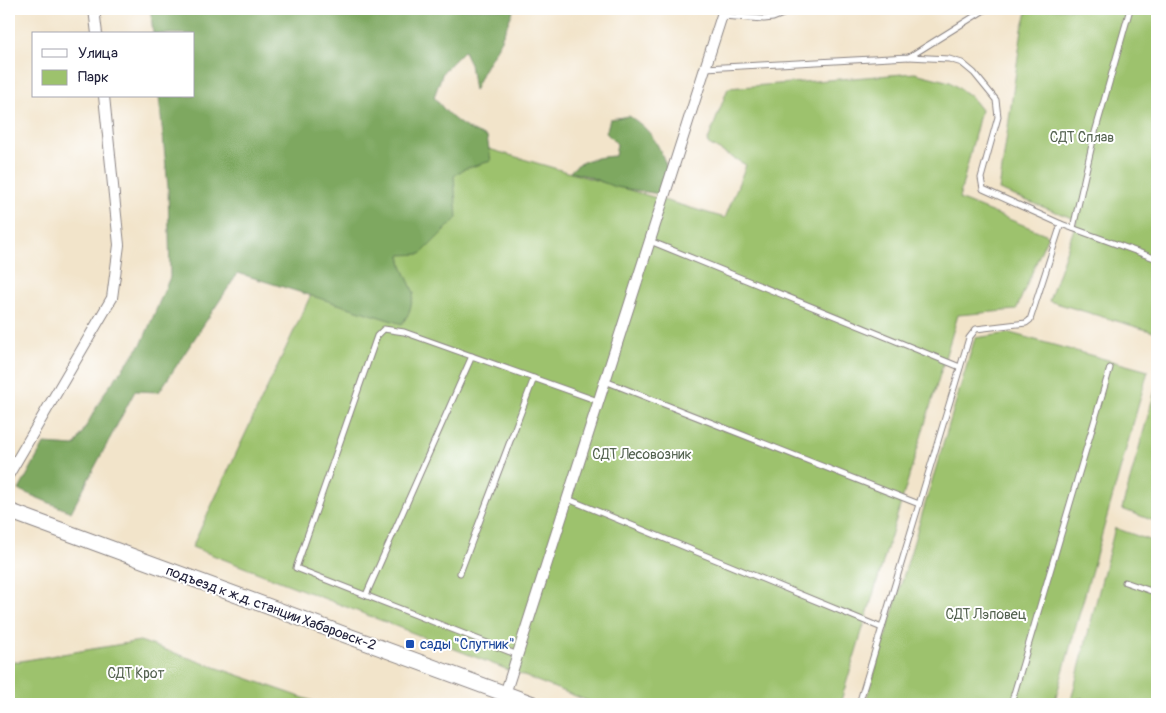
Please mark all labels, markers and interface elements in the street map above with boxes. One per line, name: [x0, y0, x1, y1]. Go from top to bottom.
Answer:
legend: [32, 32, 195, 98]
text: Улица: [78, 44, 118, 63]
text: Парк: [78, 68, 109, 87]
park label: СДТ Сплав: [1050, 129, 1114, 146]
park label: СДТ Лесовозник: [592, 446, 692, 463]
street label: подъезд к ж.д. станции Хабаровск-2: [164, 562, 379, 654]
park label: СДТ Лэповец: [946, 606, 1027, 623]
place label: сады "Спутник": [420, 636, 515, 653]
marker: сады "Спутник": [404, 638, 416, 650]
park label: СДТ Крот: [107, 665, 165, 682]

